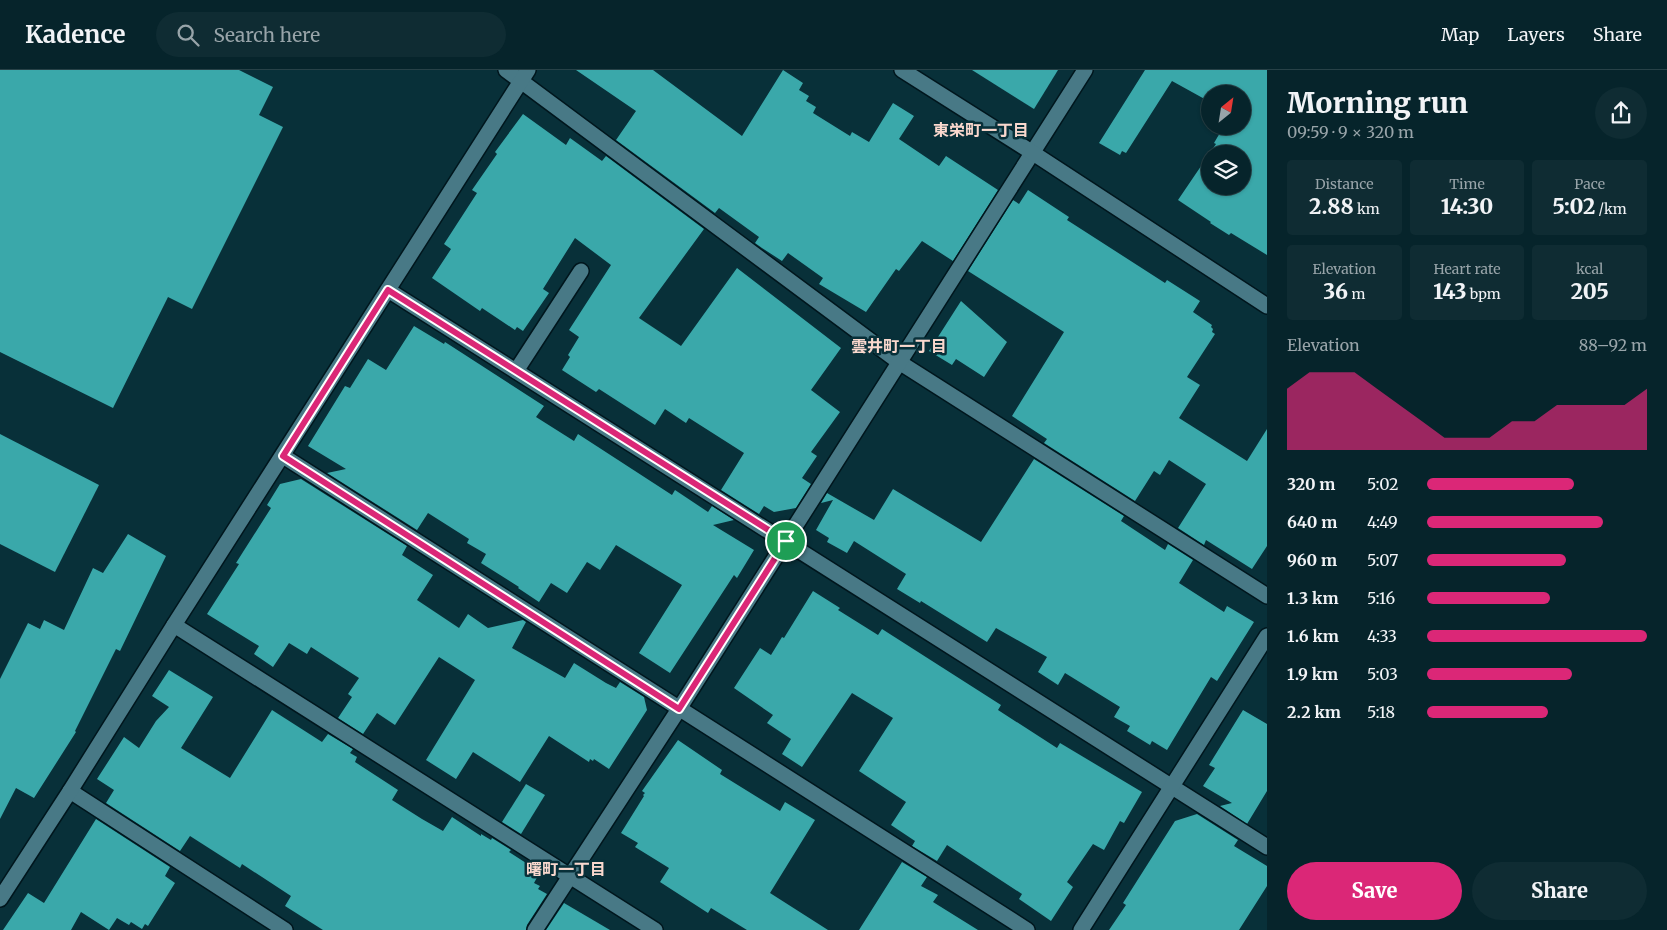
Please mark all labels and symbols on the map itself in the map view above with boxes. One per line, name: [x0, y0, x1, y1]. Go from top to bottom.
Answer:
north arrow: [1201, 85, 1251, 135]
district label: 東栄町一丁目: [933, 120, 1029, 140]
district label: 雲井町一丁目: [851, 336, 947, 356]
pin: [765, 520, 807, 562]
district label: 曙町一丁目: [526, 859, 606, 879]

